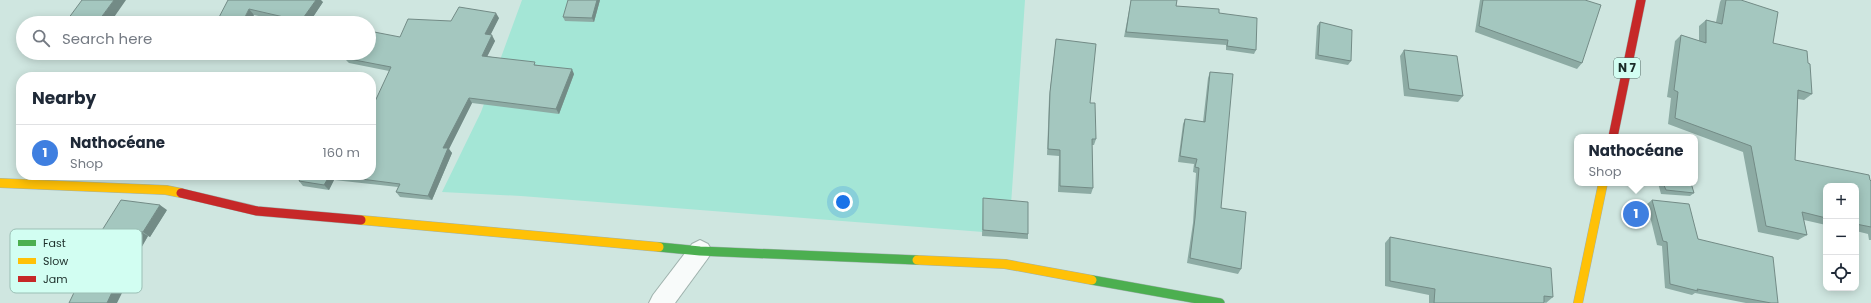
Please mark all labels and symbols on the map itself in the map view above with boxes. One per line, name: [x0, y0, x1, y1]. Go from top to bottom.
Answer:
road number: N 7: [1614, 58, 1640, 78]
your location: [833, 192, 853, 212]
pin: 1: [1623, 199, 1649, 229]
legend: [10, 229, 142, 293]
text: Fast: [43, 235, 66, 251]
text: Slow: [43, 253, 68, 269]
text: Jam: [43, 271, 68, 287]

